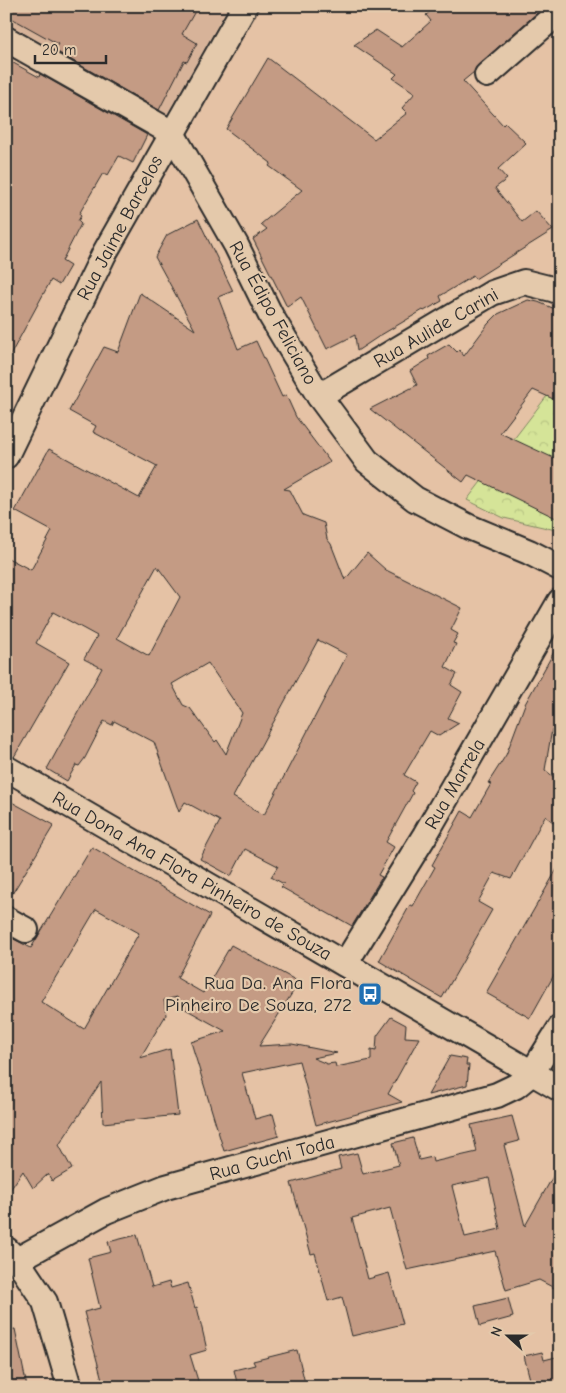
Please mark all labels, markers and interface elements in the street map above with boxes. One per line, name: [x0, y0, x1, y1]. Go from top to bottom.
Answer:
scale bar: [35, 32, 106, 64]
text: 20 m: [42, 41, 76, 59]
street label: Rua Jaime Barcelos: [73, 152, 167, 304]
street label: Rua Édipo Feliciano: [224, 237, 322, 389]
street label: Rua Aulide Carini: [370, 283, 502, 373]
street label: Rua Marrela: [420, 735, 490, 833]
street label: Rua Dona Ana Flora Pinheiro de Souza: [48, 787, 336, 965]
place label: Rua Da. Ana Flora Pinheiro De Souza, 272: [165, 972, 352, 1016]
bus stop icon: Rua Da. Ana Flora Pinheiro De Souza, 272: [357, 981, 383, 1007]
street label: Rua Guchi Toda: [207, 1131, 337, 1185]
north arrow: [484, 1310, 534, 1360]
text: N: [487, 1324, 506, 1339]

